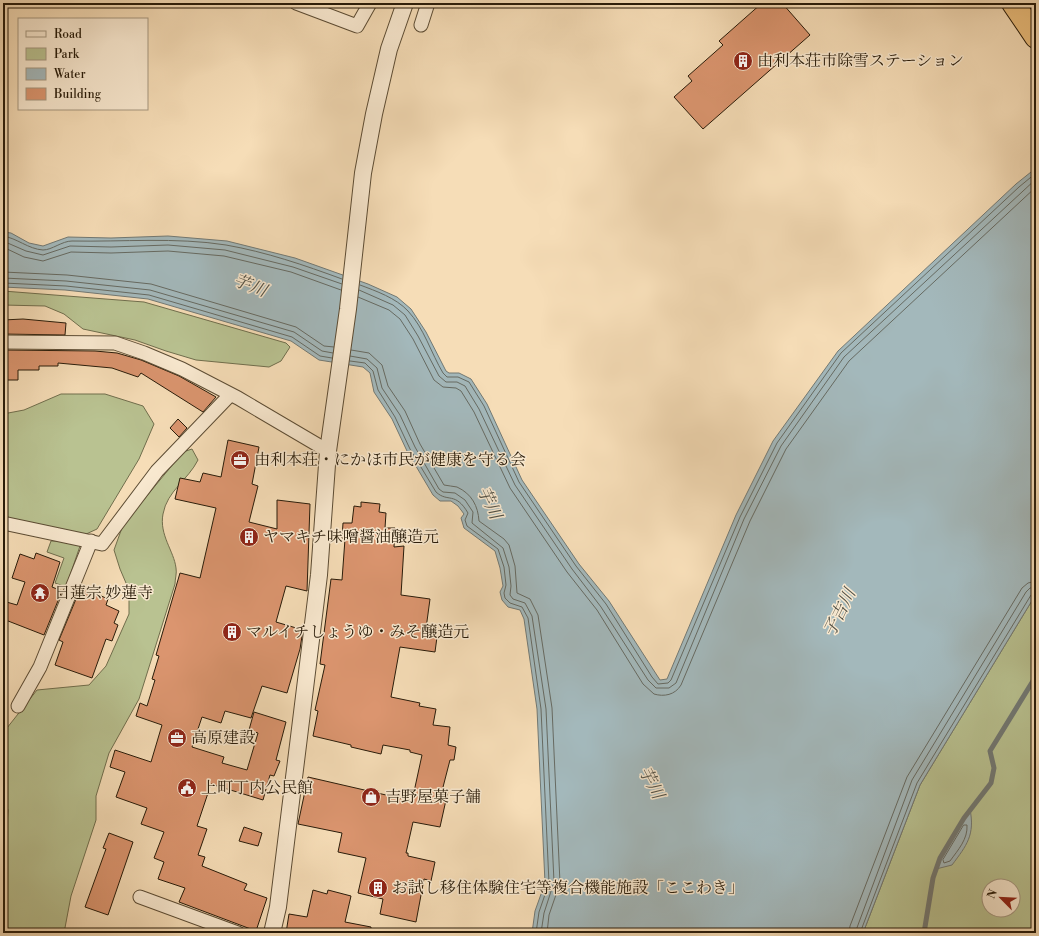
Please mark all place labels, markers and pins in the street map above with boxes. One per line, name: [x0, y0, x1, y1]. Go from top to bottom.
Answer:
building icon: 由利本荘市除雪ステーション: [732, 50, 754, 72]
place label: 由利本荘市除雪ステーション: [757, 51, 964, 71]
office icon: 由利本荘・にかほ市民が健康を守る会: [229, 449, 251, 471]
place label: 由利本荘・にかほ市民が健康を守る会: [254, 450, 526, 470]
building icon: ヤマキチ味噌醤油醸造元: [238, 526, 260, 548]
place label: ヤマキチ味噌醤油醸造元: [263, 527, 439, 547]
temple icon: 日蓮宗 妙蓮寺: [29, 582, 51, 604]
place label: 日蓮宗 妙蓮寺: [54, 583, 153, 603]
building icon: マルイチしょうゆ・みそ醸造元: [221, 621, 243, 643]
place label: マルイチしょうゆ・みそ醸造元: [246, 622, 469, 642]
office icon: 高原建設: [166, 727, 188, 749]
place label: 高原建設: [191, 728, 255, 748]
public building icon: 上町丁内公民館: [176, 777, 198, 799]
place label: 上町丁内公民館: [201, 778, 313, 798]
shop icon: 吉野屋菓子舗: [360, 786, 382, 808]
place label: 吉野屋菓子舗: [385, 787, 481, 807]
building icon: お試し移住体験住宅等複合機能施設「ここわき」: [367, 877, 389, 899]
place label: お試し移住体験住宅等複合機能施設「ここわき」: [392, 878, 744, 898]

